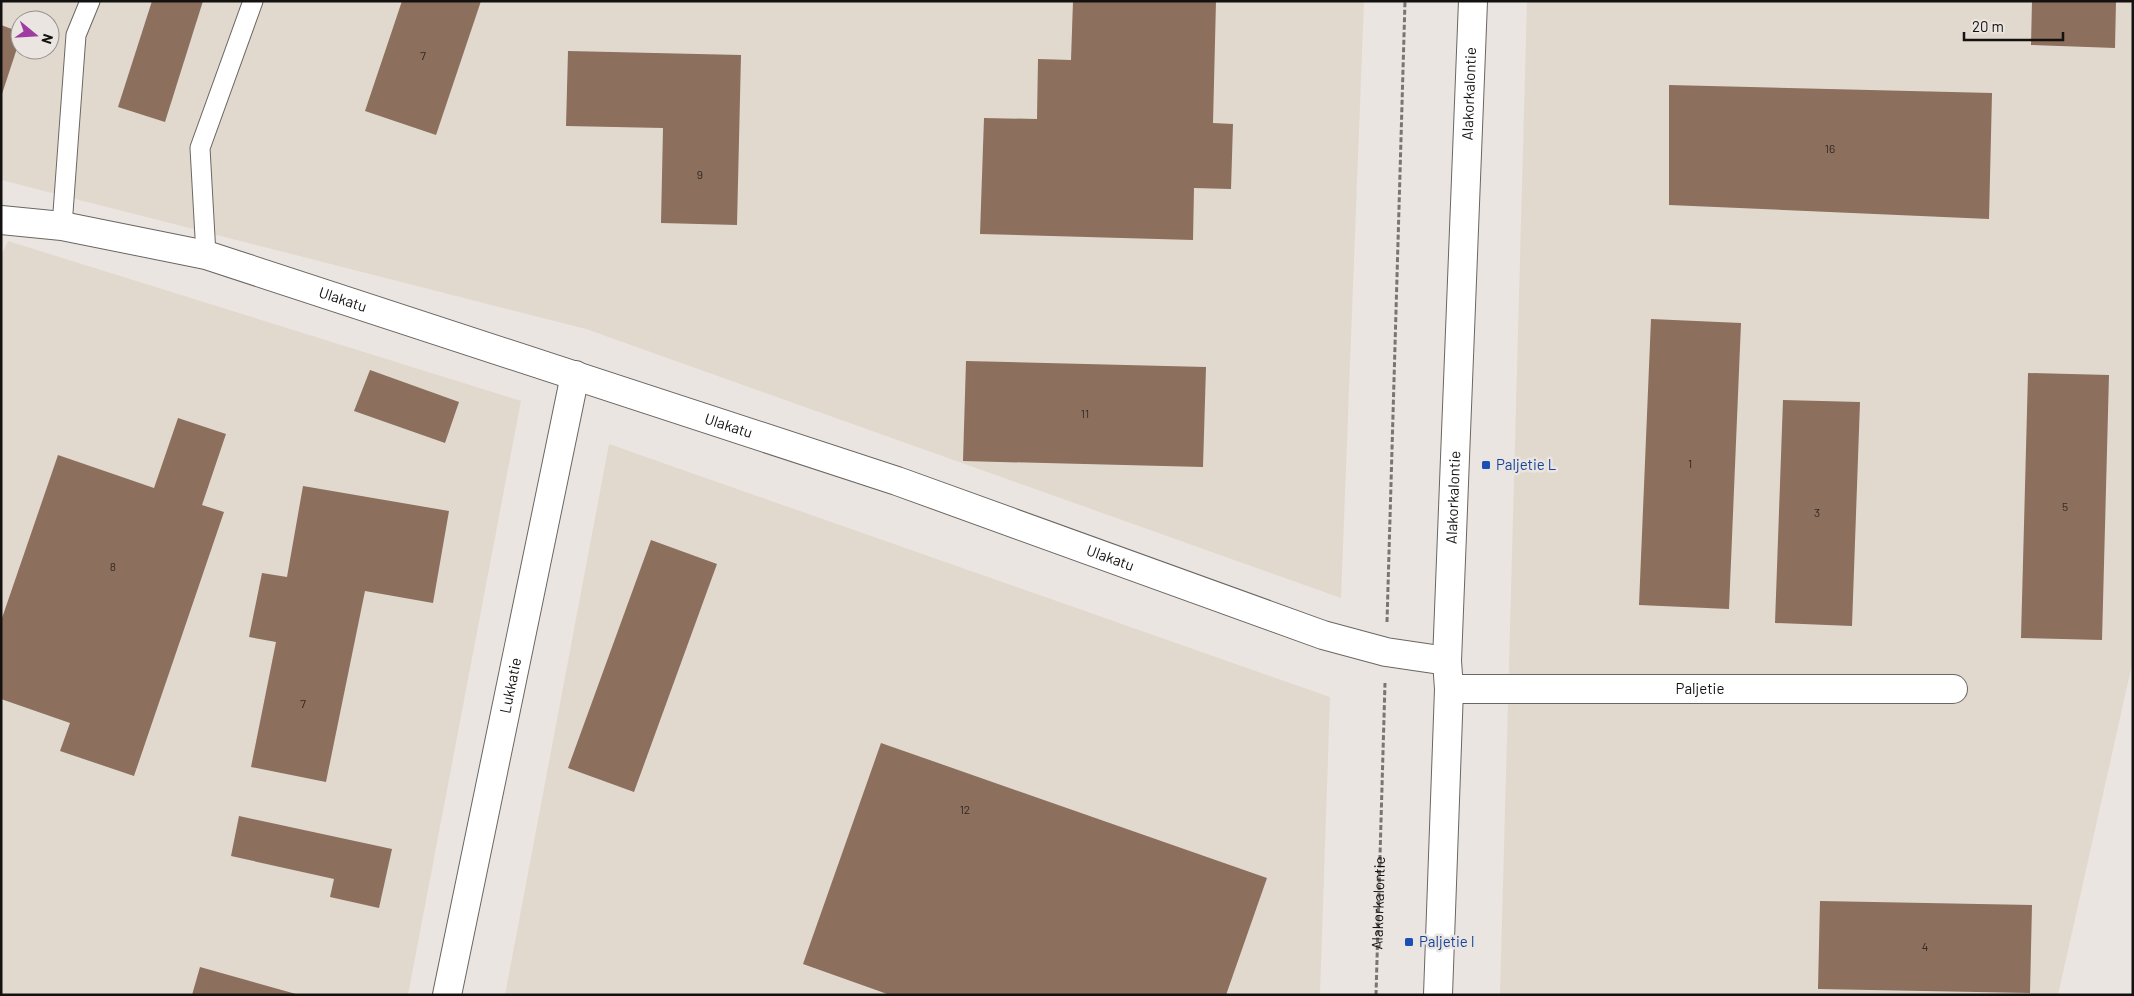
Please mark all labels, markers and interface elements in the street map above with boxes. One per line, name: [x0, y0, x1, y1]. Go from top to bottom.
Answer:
north arrow: [10, 10, 60, 60]
scale bar: [1964, 10, 2063, 42]
text: 20 m: [1972, 17, 2004, 35]
text: N: [38, 32, 57, 46]
street label: Alakorkalontie: [1458, 47, 1479, 141]
house number: 7: [420, 48, 426, 62]
house number: 16: [1825, 141, 1835, 155]
house number: 9: [697, 167, 703, 181]
street label: Ulakatu: [317, 283, 369, 315]
house number: 11: [1081, 406, 1089, 420]
street label: Ulakatu: [703, 409, 755, 441]
street label: Alakorkalontie: [1442, 450, 1463, 544]
place label: Paljetie L: [1496, 455, 1556, 473]
house number: 1: [1688, 456, 1692, 470]
marker: Paljetie L: [1480, 459, 1492, 471]
house number: 5: [2062, 499, 2068, 513]
house number: 3: [1814, 505, 1820, 519]
street label: Ulakatu: [1084, 540, 1137, 574]
house number: 8: [110, 559, 116, 573]
street label: Lukkatie: [495, 656, 524, 715]
street label: Paljetie: [1676, 679, 1724, 697]
house number: 7: [300, 696, 306, 710]
house number: 12: [960, 802, 970, 816]
street label: Alakorkalontie: [1367, 856, 1388, 950]
place label: Paljetie I: [1419, 932, 1475, 950]
marker: Paljetie I: [1403, 936, 1415, 948]
house number: 4: [1922, 939, 1928, 953]

